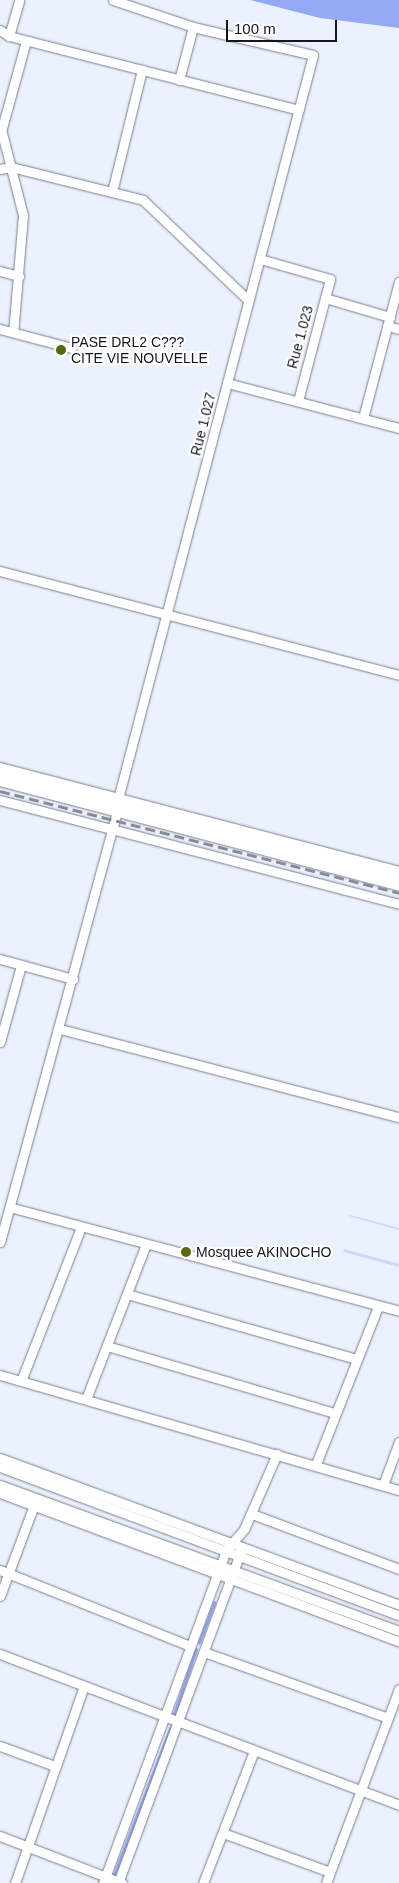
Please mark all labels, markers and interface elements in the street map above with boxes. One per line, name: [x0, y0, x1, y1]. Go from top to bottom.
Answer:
scale bar: [229, 10, 340, 42]
text: 100 m: [234, 20, 276, 37]
street label: Rue 1.023: [284, 304, 316, 370]
place label: PASE DRL2 C??? CITE VIE NOUVELLE: [71, 334, 208, 367]
marker: PASE DRL2 C??? CITE VIE NOUVELLE: [55, 344, 67, 356]
street label: Rue 1.027: [187, 391, 219, 457]
place label: Mosquee AKINOCHO: [196, 1244, 332, 1260]
marker: Mosquee AKINOCHO: [180, 1246, 192, 1258]

